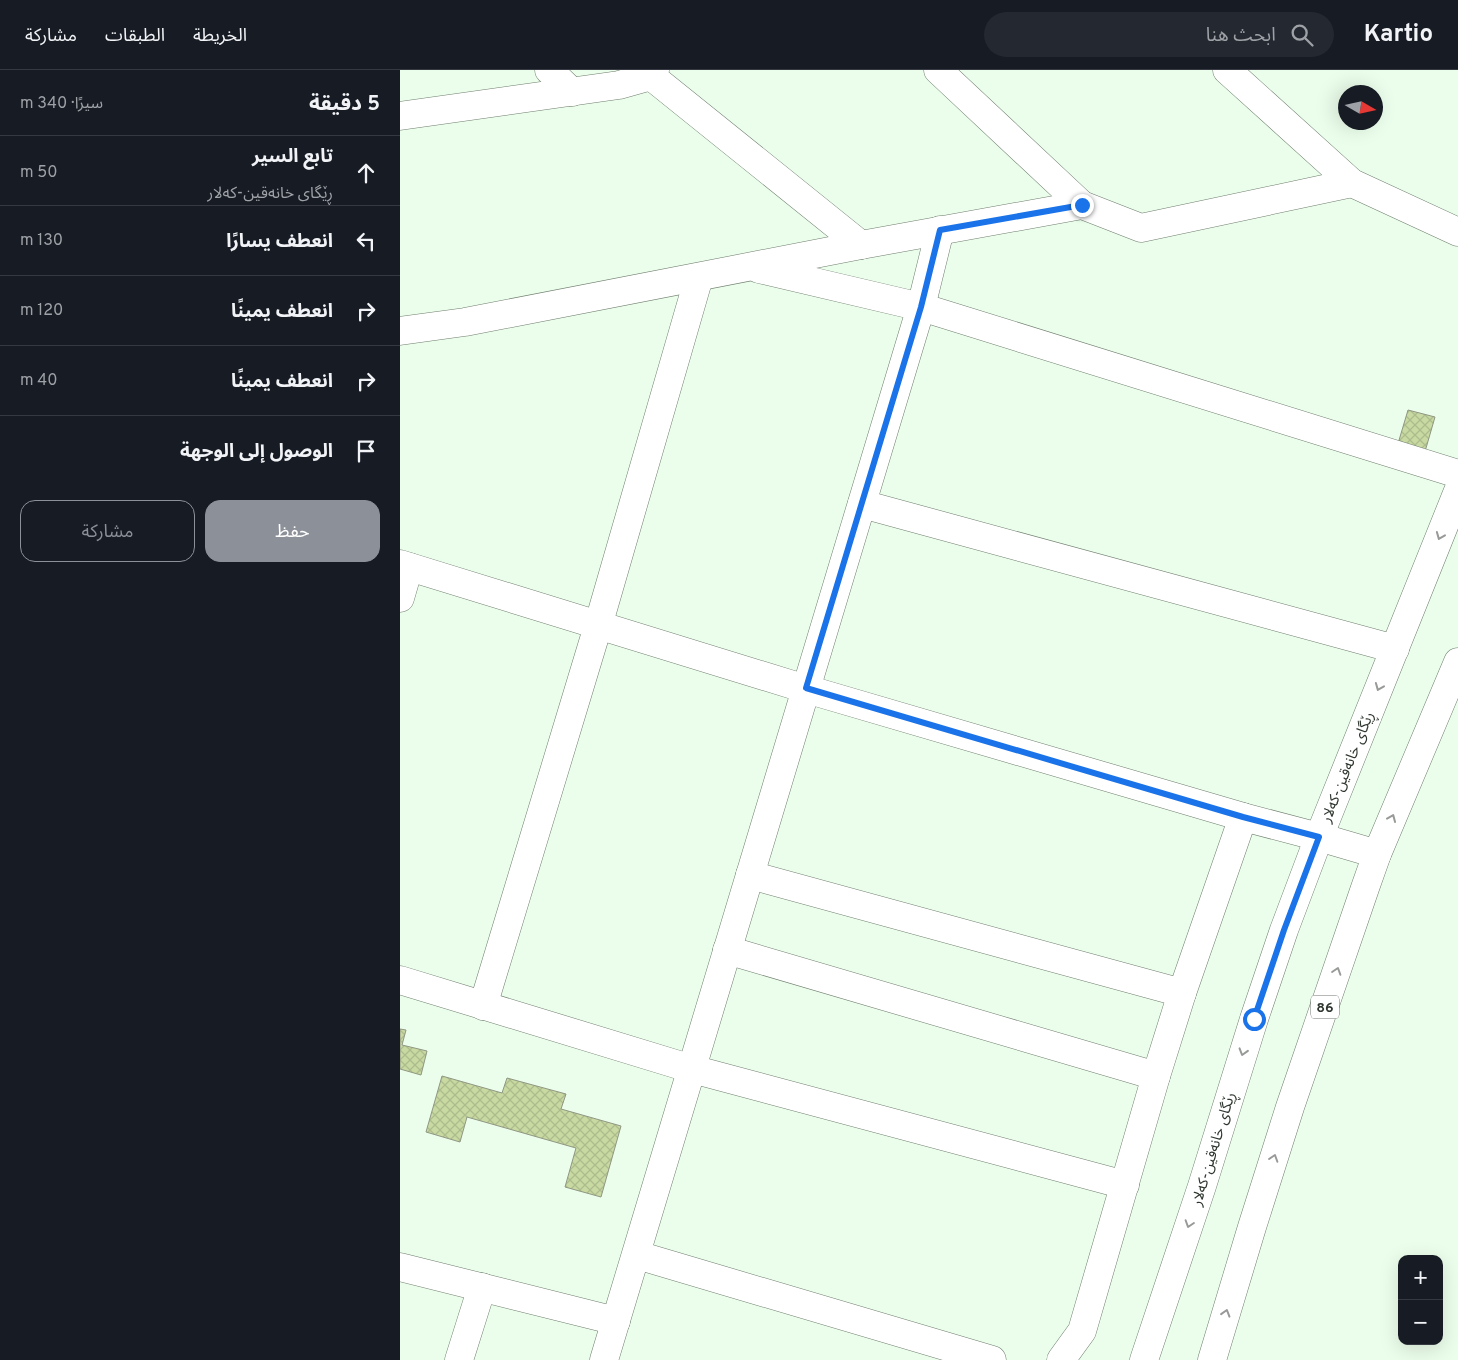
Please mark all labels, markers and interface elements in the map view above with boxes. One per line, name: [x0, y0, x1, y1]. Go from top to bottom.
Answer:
search box: [984, 12, 1334, 57]
text: Kartio: [1364, 20, 1433, 50]
icon: search: [1288, 21, 1316, 49]
text: ابحث هنا: [1206, 24, 1276, 48]
text: مشاركة: [25, 25, 77, 48]
text: الطبقات: [105, 25, 165, 48]
text: الخريطة: [193, 25, 247, 48]
north arrow: [1338, 85, 1383, 130]
text: 5 دقيقة: [309, 91, 380, 118]
text: سيرًا · 340 m: [20, 94, 103, 114]
text: تابع السير: [252, 145, 333, 169]
icon: ahead: [352, 159, 380, 187]
text: 50 m: [20, 163, 58, 183]
text: ڕێگای خانەقین-کەلار: [207, 184, 333, 204]
route end: [1071, 194, 1094, 217]
icon: left: [352, 227, 380, 255]
text: انعطف يسارًا: [226, 230, 333, 254]
text: 130 m: [20, 231, 63, 251]
icon: right: [352, 297, 380, 325]
text: انعطف يمينًا: [231, 300, 333, 324]
text: 120 m: [20, 301, 63, 321]
icon: right: [352, 367, 380, 395]
text: انعطف يمينًا: [231, 370, 333, 394]
text: 40 m: [20, 371, 58, 391]
icon: arrive: [352, 437, 380, 465]
text: الوصول إلى الوجهة: [180, 440, 333, 464]
button: مشاركة: [20, 500, 195, 562]
button: حفظ: [205, 500, 380, 562]
one-way arrow: [1436, 531, 1446, 540]
one-way arrow: [1375, 682, 1386, 691]
street label: ڕێگای خانەقین-کەلار: [1317, 709, 1380, 827]
one-way arrow: [1386, 814, 1397, 823]
one-way arrow: [1331, 967, 1341, 976]
road number: 86: [1311, 996, 1339, 1019]
route start: [1243, 1008, 1266, 1031]
one-way arrow: [1239, 1048, 1249, 1056]
street label: ڕێگای خانەقین-کەلار: [1188, 1090, 1242, 1210]
one-way arrow: [1268, 1154, 1278, 1163]
one-way arrow: [1185, 1220, 1195, 1228]
map controls: [1398, 1255, 1443, 1345]
button: +: [1398, 1255, 1443, 1300]
button: −: [1398, 1300, 1443, 1345]
one-way arrow: [1221, 1310, 1231, 1318]

